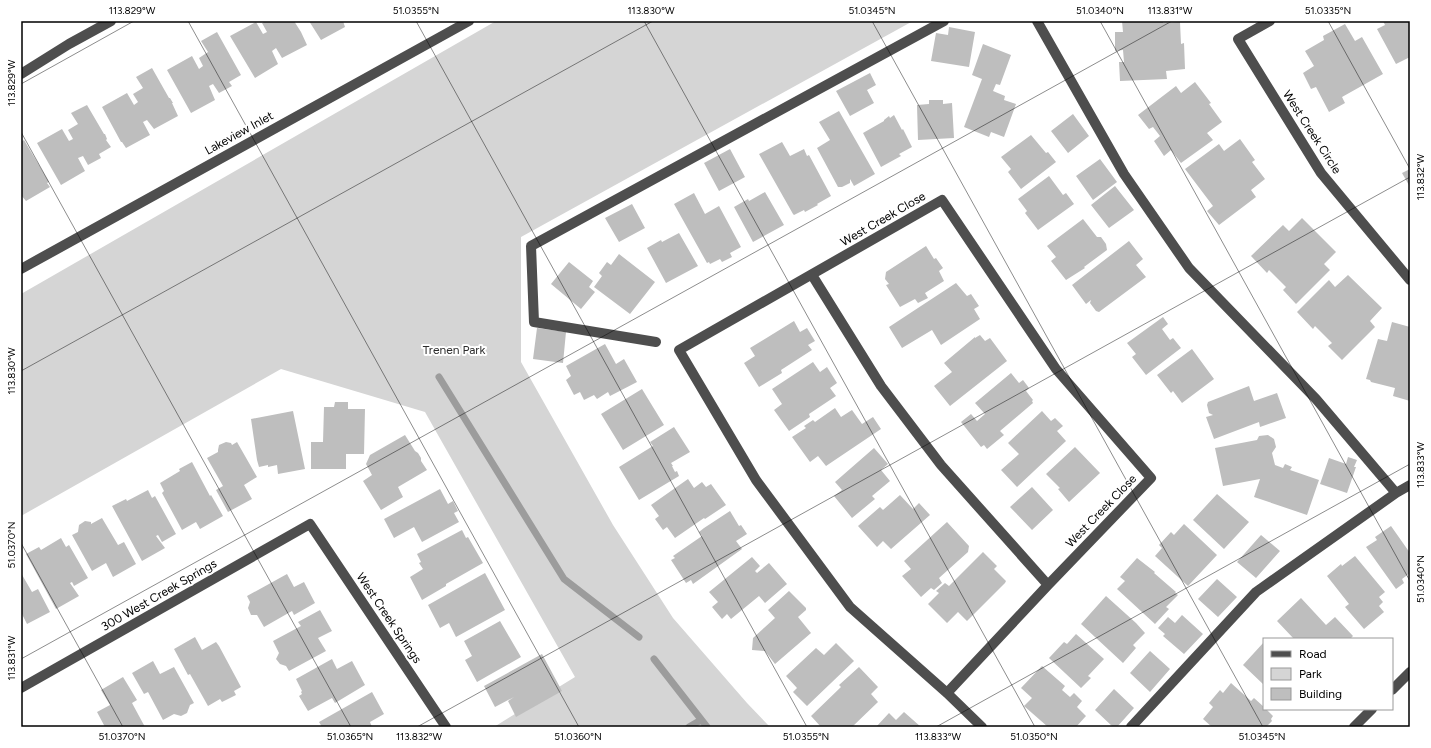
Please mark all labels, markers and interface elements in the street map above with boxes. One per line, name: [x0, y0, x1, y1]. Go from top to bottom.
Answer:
text: 113.829°W: [109, 4, 156, 17]
text: 51.0355°N: [393, 4, 439, 17]
text: 113.830°W: [627, 4, 675, 17]
text: 51.0345°N: [848, 4, 896, 17]
text: 51.0340°N: [1076, 4, 1124, 17]
text: 113.831°W: [1148, 4, 1193, 17]
text: 51.0335°N: [1305, 4, 1351, 17]
text: 113.829°W: [5, 59, 18, 106]
street label: West Creek Circle: [1280, 88, 1344, 177]
street label: Lakeview Inlet: [202, 108, 276, 158]
text: 113.832°W: [1414, 153, 1427, 200]
street label: West Creek Close: [838, 189, 928, 249]
park label: Trenen Park: [423, 343, 485, 357]
text: 113.830°W: [5, 347, 18, 395]
text: 113.833°W: [1414, 442, 1427, 488]
street label: West Creek Close: [1063, 471, 1140, 550]
text: 51.0370°N: [5, 521, 18, 569]
text: 51.0340°N: [1414, 555, 1427, 603]
street label: 300 West Creek Springs: [99, 556, 219, 634]
street label: West Creek Springs: [354, 570, 425, 666]
text: 113.831°W: [5, 635, 18, 680]
legend: [1263, 638, 1393, 710]
text: Road: [1299, 647, 1327, 661]
text: Park: [1299, 667, 1322, 681]
text: Building: [1299, 687, 1342, 701]
text: 51.0370°N: [98, 730, 146, 743]
text: 51.0365°N: [327, 730, 373, 743]
text: 113.832°W: [396, 730, 443, 743]
text: 51.0360°N: [554, 730, 602, 743]
text: 51.0355°N: [783, 730, 829, 743]
text: 113.833°W: [915, 730, 961, 743]
text: 51.0350°N: [1010, 730, 1058, 743]
text: 51.0345°N: [1238, 730, 1286, 743]

